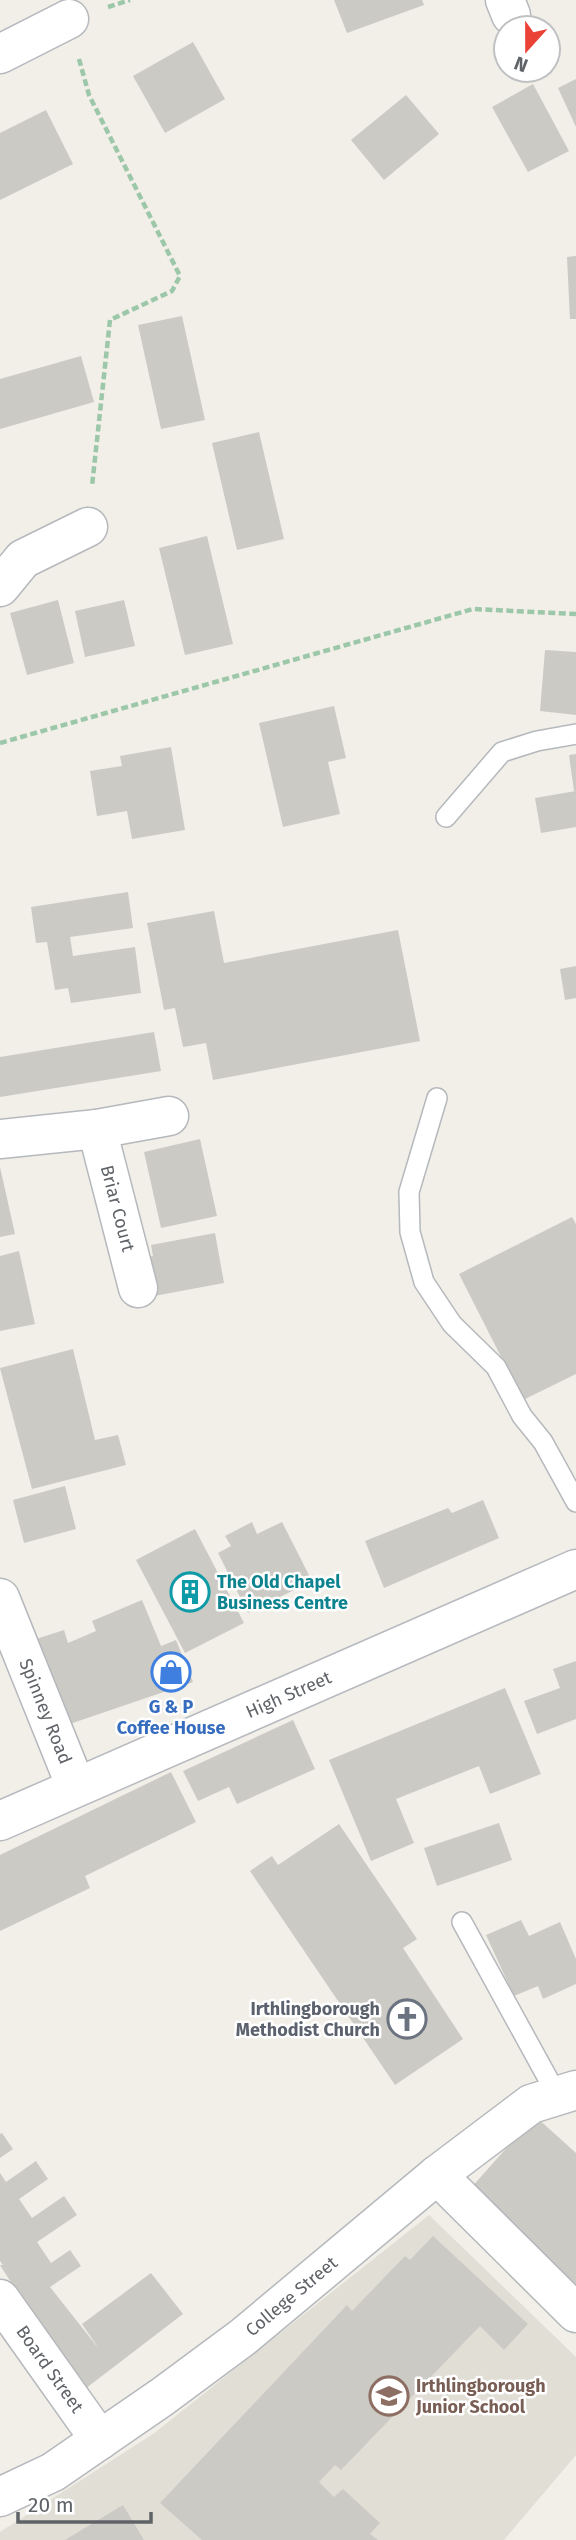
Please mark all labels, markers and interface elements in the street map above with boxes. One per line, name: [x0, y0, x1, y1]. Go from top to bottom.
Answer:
north arrow: [492, 14, 562, 84]
text: N: [511, 51, 531, 77]
street label: Briar Court: [96, 1163, 139, 1255]
building icon: The Old Chapel Business Centre: [169, 1571, 211, 1613]
place label: The Old Chapel Business Centre: [217, 1571, 348, 1614]
shop icon: G & P Coffee House: [150, 1651, 192, 1693]
street label: Spinney Road: [14, 1655, 77, 1767]
street label: High Street: [243, 1666, 335, 1723]
place label: G & P Coffee House: [117, 1696, 225, 1739]
place label: Irthlingborough Methodist Church: [236, 1998, 380, 2041]
church icon: Irthlingborough Methodist Church: [386, 1998, 428, 2040]
street label: College Street: [241, 2251, 342, 2341]
street label: Board Street: [11, 2321, 88, 2417]
school or university icon: Irthlingborough Junior School: [368, 2375, 410, 2417]
place label: Irthlingborough Junior School: [415, 2375, 546, 2418]
scale bar: [18, 2480, 150, 2524]
text: 20 m: [28, 2492, 74, 2518]

